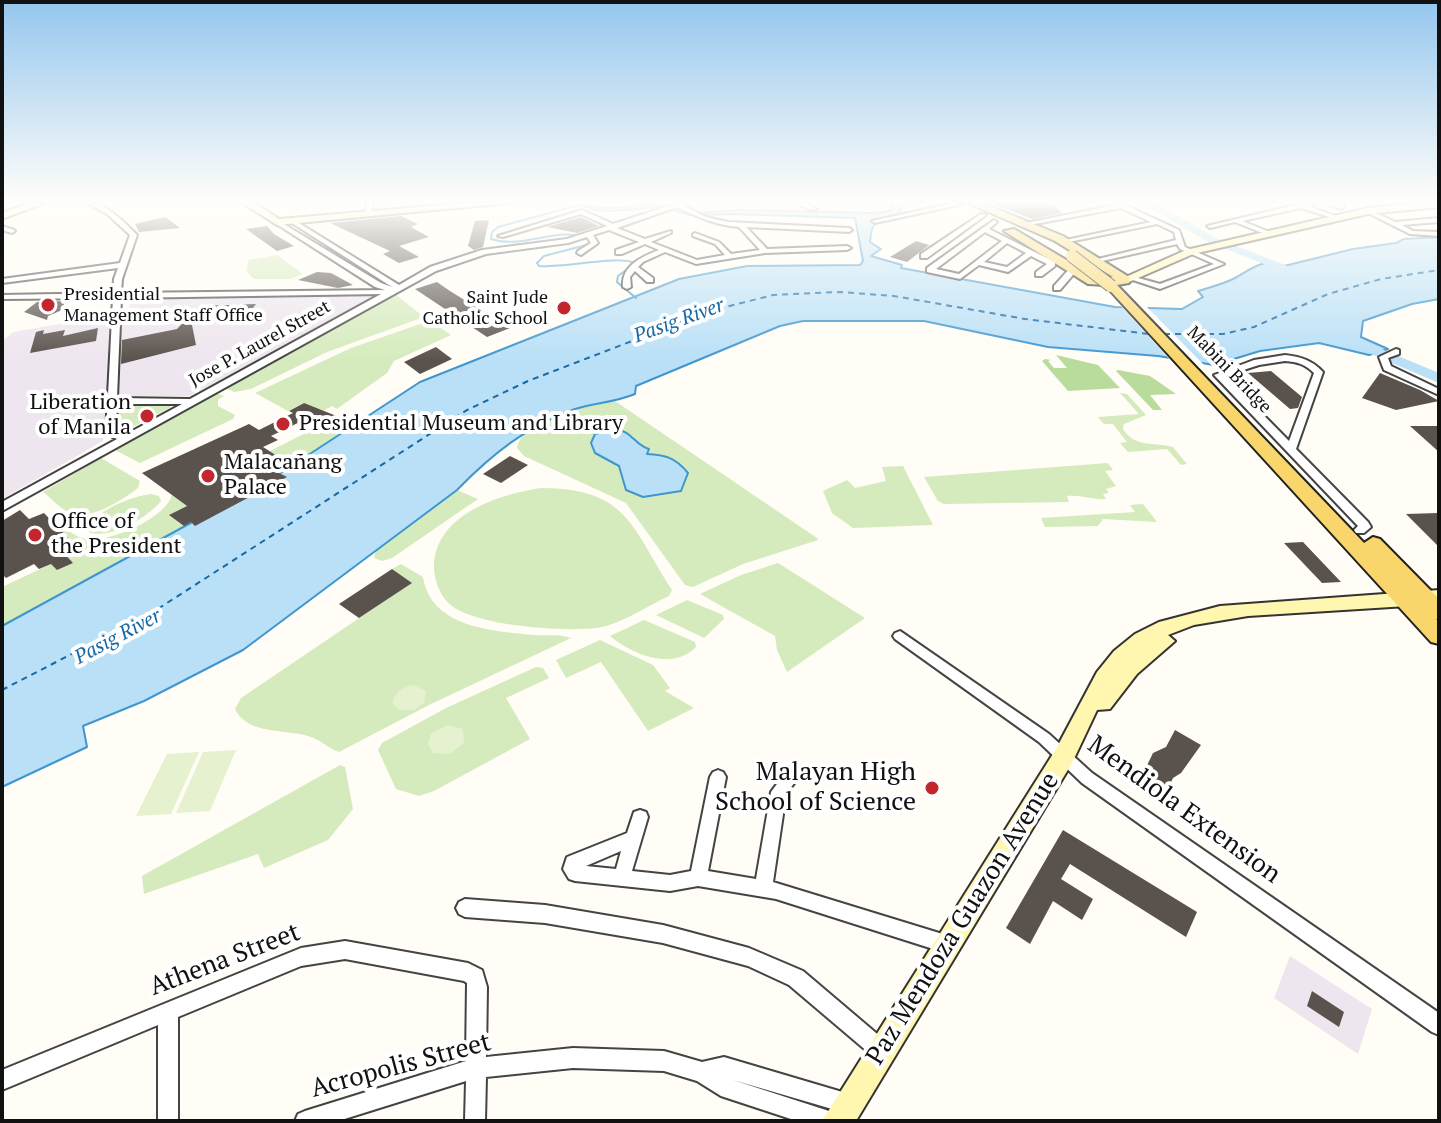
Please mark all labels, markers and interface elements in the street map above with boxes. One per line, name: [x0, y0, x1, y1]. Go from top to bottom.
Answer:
place label: Presidential Management Staff Office: [64, 284, 263, 326]
place label: Saint Jude Catholic School: [423, 287, 548, 330]
water label: Pasig River: [631, 294, 727, 348]
marker: Presidential Management Staff Office: [39, 296, 57, 314]
street label: Jose P. Laurel Street: [186, 296, 334, 392]
marker: Saint Jude Catholic School: [555, 299, 573, 317]
street label: Mabini Bridge: [1182, 322, 1276, 418]
place label: Liberation of Manila: [30, 390, 131, 442]
marker: Liberation of Manila: [138, 407, 156, 425]
place label: Presidential Museum and Library: [299, 411, 623, 437]
marker: Presidential Museum and Library: [274, 415, 292, 433]
place label: Malacañang Palace: [224, 450, 342, 502]
marker: Malacañang Palace: [199, 467, 217, 485]
place label: Office of the President: [51, 509, 182, 560]
marker: Office of the President: [26, 526, 44, 544]
water label: Pasig River: [71, 604, 165, 670]
street label: Mendiola Extension: [1082, 730, 1286, 890]
place label: Malayan High School of Science: [715, 757, 916, 818]
street label: Paz Mendoza Guazon Avenue: [860, 767, 1066, 1071]
marker: Malayan High School of Science: [923, 779, 941, 797]
street label: Athena Street: [145, 917, 305, 1003]
street label: Acropolis Street: [308, 1027, 494, 1105]

